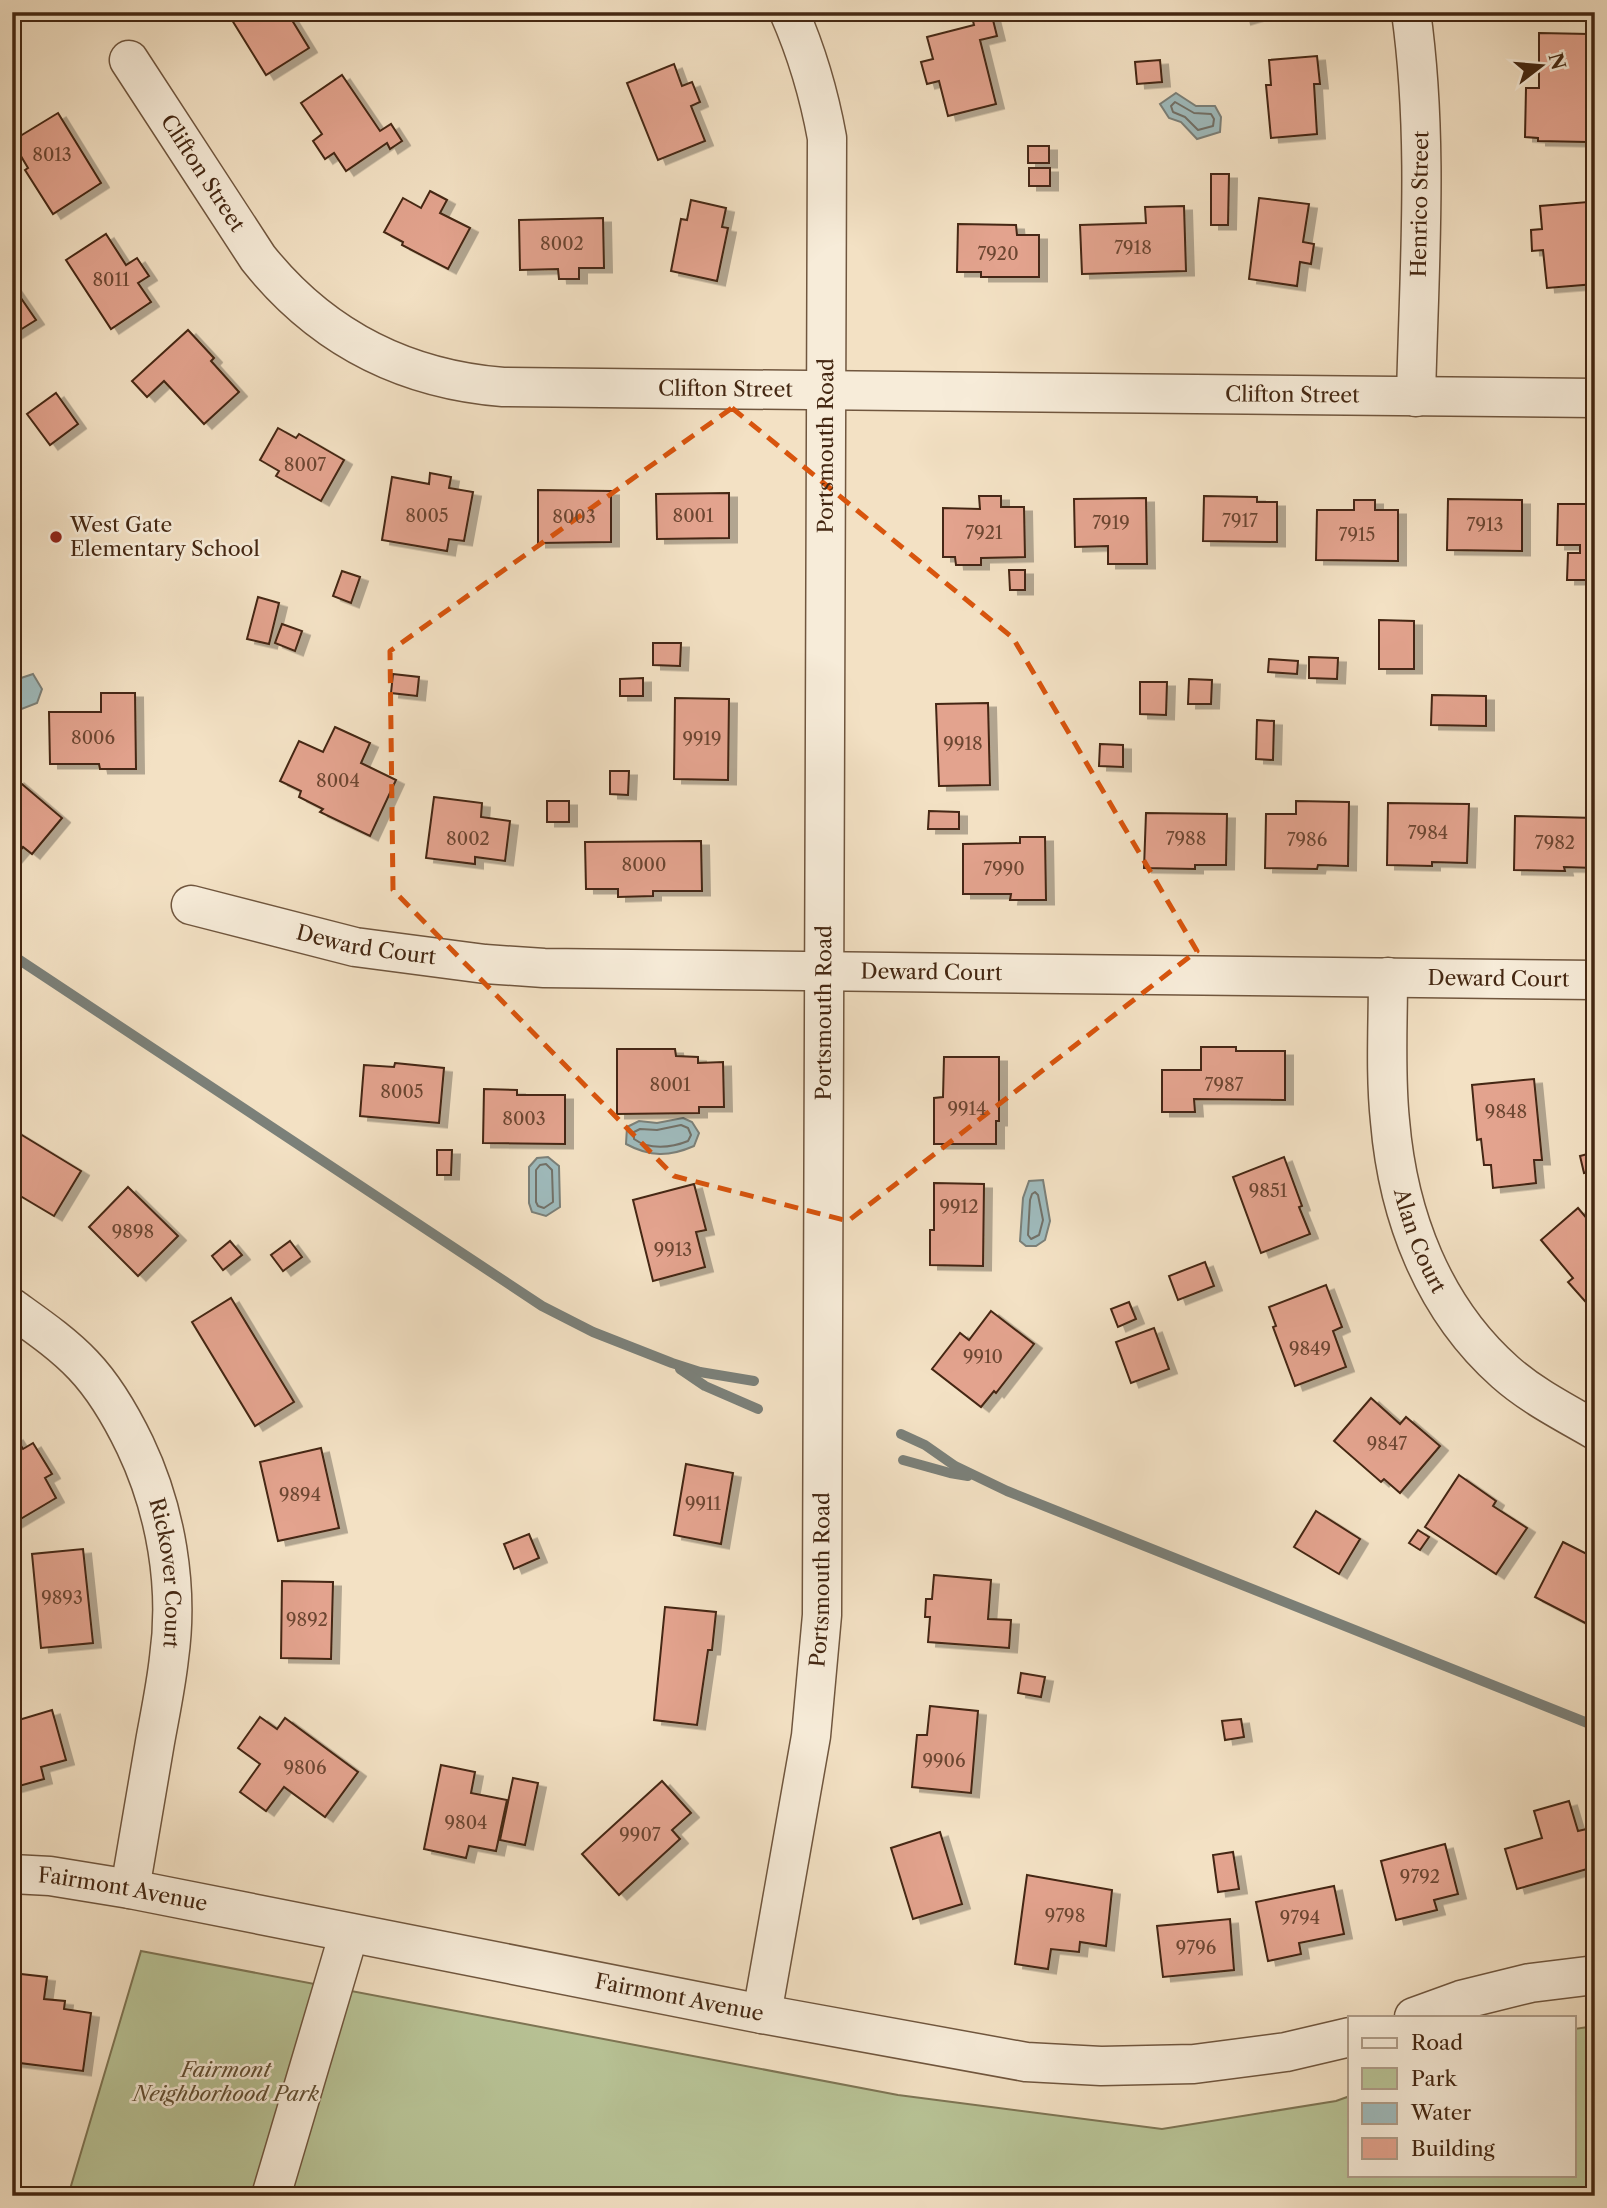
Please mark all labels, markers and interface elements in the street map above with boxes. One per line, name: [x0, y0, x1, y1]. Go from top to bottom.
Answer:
north arrow: [1506, 32, 1576, 102]
text: N: [1544, 50, 1570, 73]
street label: Clifton Street: [156, 110, 251, 237]
street label: Henrico Street: [1406, 130, 1433, 278]
house number: 8013: [32, 144, 72, 166]
house number: 8002: [540, 233, 584, 255]
house number: 7918: [1114, 237, 1152, 259]
house number: 7920: [977, 243, 1019, 265]
house number: 8011: [92, 269, 130, 291]
street label: Portsmouth Road: [813, 358, 838, 533]
street label: Clifton Street: [658, 376, 793, 402]
street label: Clifton Street: [1225, 381, 1360, 408]
house number: 8007: [284, 454, 326, 476]
house number: 8005: [405, 505, 449, 527]
house number: 8001: [672, 505, 714, 527]
house number: 8003: [552, 506, 596, 528]
house number: 7917: [1222, 510, 1258, 532]
place label: West Gate Elementary School: [69, 512, 260, 561]
house number: 7919: [1092, 512, 1130, 534]
house number: 7913: [1467, 514, 1503, 536]
house number: 7921: [965, 522, 1003, 544]
house number: 7915: [1339, 524, 1375, 546]
marker: West Gate Elementary School: [48, 529, 64, 545]
house number: 8006: [71, 727, 115, 749]
house number: 9919: [682, 728, 722, 750]
house number: 9918: [943, 733, 983, 755]
house number: 8004: [316, 770, 360, 792]
house number: 7984: [1408, 822, 1448, 844]
house number: 8002: [446, 828, 490, 850]
house number: 7988: [1166, 828, 1206, 850]
house number: 7986: [1287, 829, 1327, 851]
house number: 7982: [1535, 832, 1575, 854]
house number: 8000: [622, 854, 666, 876]
house number: 7990: [983, 858, 1025, 880]
street label: Deward Court: [294, 919, 438, 970]
street label: Portsmouth Road: [811, 925, 836, 1100]
street label: Deward Court: [860, 959, 1003, 985]
street label: Deward Court: [1427, 965, 1570, 992]
house number: 8001: [649, 1074, 691, 1096]
house number: 7987: [1205, 1074, 1244, 1096]
house number: 8005: [380, 1081, 424, 1103]
house number: 9914: [947, 1098, 987, 1120]
house number: 9848: [1485, 1101, 1527, 1123]
house number: 8003: [502, 1108, 546, 1130]
house number: 9851: [1249, 1180, 1288, 1202]
street label: Alan Court: [1389, 1185, 1452, 1298]
house number: 9912: [939, 1196, 979, 1218]
house number: 9898: [112, 1221, 154, 1243]
house number: 9913: [654, 1239, 692, 1261]
house number: 9849: [1289, 1338, 1331, 1360]
house number: 9910: [963, 1346, 1003, 1368]
house number: 9847: [1367, 1433, 1407, 1455]
house number: 9894: [279, 1484, 321, 1506]
street label: Portsmouth Road: [804, 1492, 834, 1668]
house number: 9911: [685, 1493, 722, 1515]
street label: Rickover Court: [144, 1495, 185, 1650]
house number: 9893: [41, 1587, 83, 1609]
house number: 9892: [286, 1609, 328, 1631]
house number: 9906: [922, 1750, 966, 1772]
house number: 9806: [283, 1757, 327, 1779]
house number: 9804: [444, 1812, 488, 1834]
house number: 9907: [619, 1824, 661, 1846]
street label: Fairmont Avenue: [37, 1862, 210, 1916]
house number: 9792: [1400, 1866, 1440, 1888]
house number: 9798: [1045, 1905, 1085, 1927]
house number: 9794: [1280, 1907, 1320, 1929]
house number: 9796: [1176, 1937, 1216, 1959]
street label: Fairmont Avenue: [593, 1968, 766, 2026]
legend: [1348, 2016, 1576, 2176]
text: Road: [1411, 2030, 1463, 2055]
park label: Fairmont Neighborhood Park: [131, 2057, 319, 2106]
text: Park: [1411, 2066, 1457, 2091]
text: Water: [1410, 2100, 1471, 2125]
text: Building: [1411, 2136, 1496, 2161]

